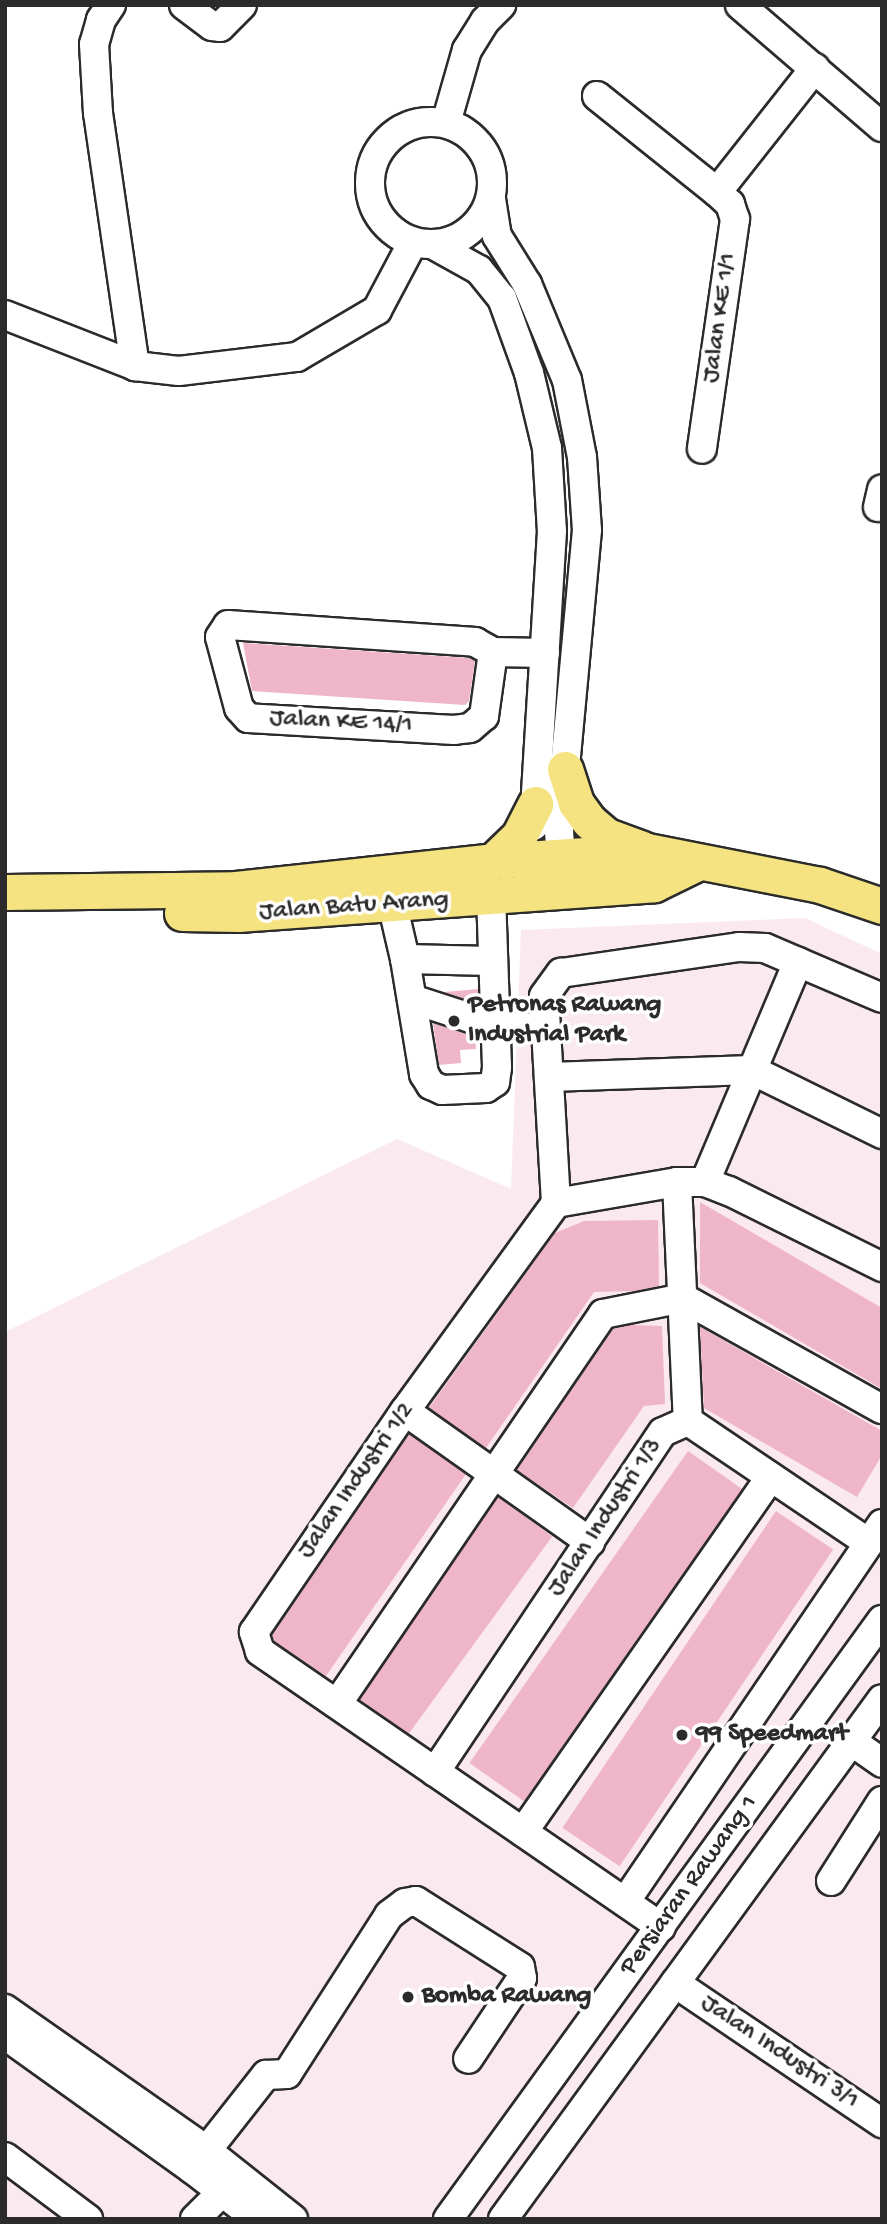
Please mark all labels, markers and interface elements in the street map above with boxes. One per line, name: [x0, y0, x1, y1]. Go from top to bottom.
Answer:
street label: Jalan KE 1/1: [696, 251, 746, 385]
street label: Jalan KE 14/1: [269, 704, 413, 742]
street label: Jalan Batu Arang: [258, 885, 450, 929]
place label: Petronas Rawang Industrial Park: [468, 990, 661, 1052]
marker: Petronas Rawang Industrial Park: [446, 1013, 462, 1029]
street label: Jalan Industri 1/2: [292, 1397, 422, 1565]
street label: Jalan Industri 1/3: [542, 1433, 670, 1603]
place label: 99 Speedmart: [696, 1719, 848, 1751]
marker: 99 Speedmart: [674, 1727, 690, 1743]
street label: Persiaran Rawang 1: [614, 1790, 766, 1982]
place label: Bomba Rawang: [422, 1981, 591, 2013]
marker: Bomba Rawang: [400, 1989, 416, 2005]
street label: Jalan Industri 3/1: [694, 1989, 864, 2117]

